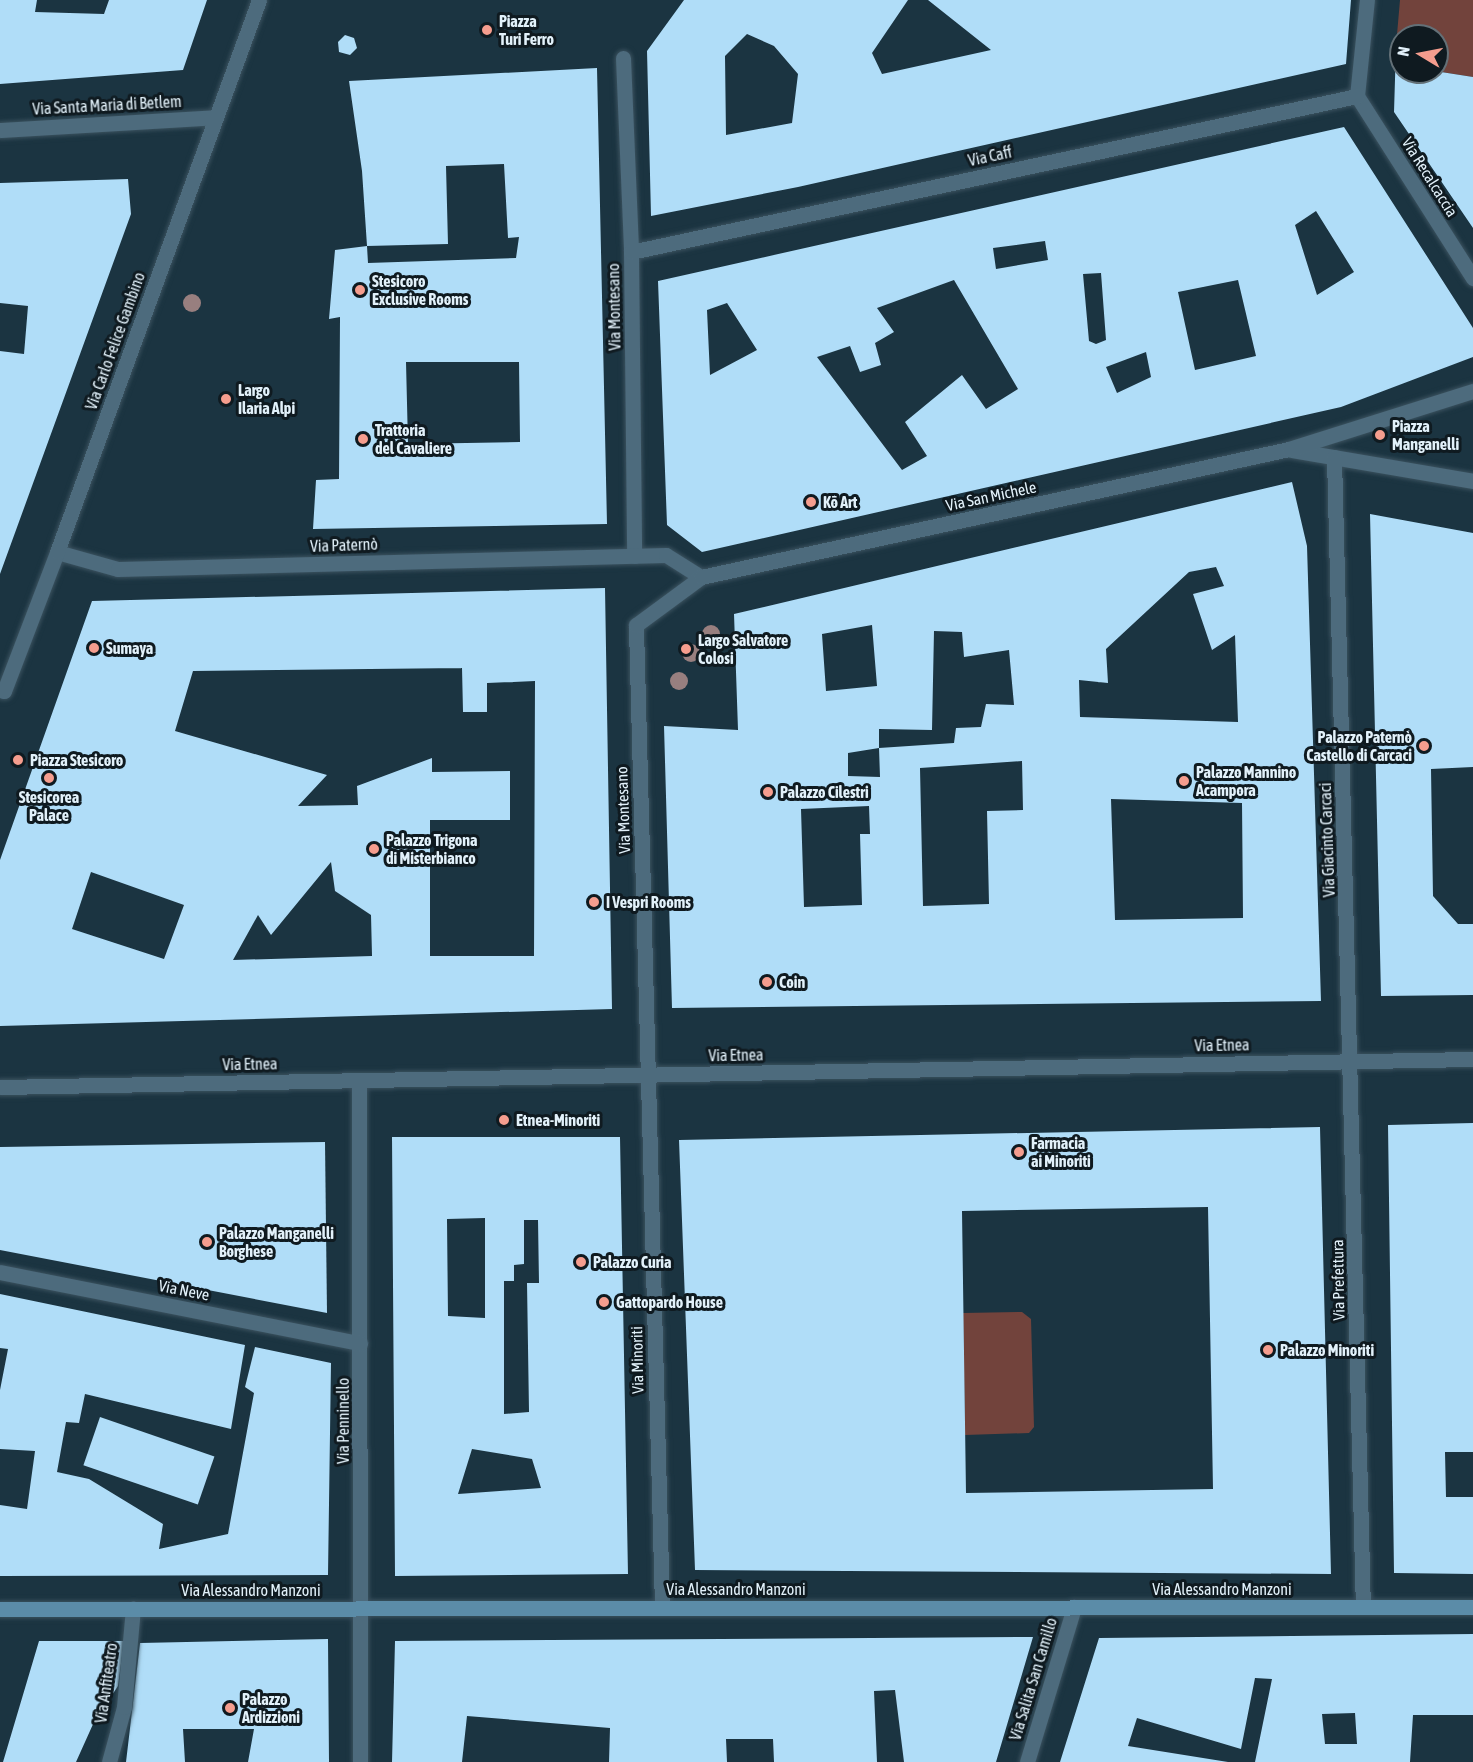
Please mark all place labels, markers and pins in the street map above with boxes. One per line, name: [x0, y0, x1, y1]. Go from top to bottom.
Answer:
place label: Piazza Turi Ferro: [499, 11, 554, 49]
marker: Piazza Turi Ferro: [480, 23, 494, 37]
place label: Stesicoro Exclusive Rooms: [372, 271, 468, 309]
marker: Stesicoro Exclusive Rooms: [353, 283, 367, 297]
place label: Largo Ilaria Alpi: [238, 380, 295, 418]
marker: Largo Ilaria Alpi: [219, 392, 233, 406]
place label: Piazza Manganelli: [1392, 416, 1459, 454]
place label: Trattoria del Cavaliere: [375, 420, 452, 458]
marker: Piazza Manganelli: [1373, 428, 1387, 442]
marker: Trattoria del Cavaliere: [356, 432, 370, 446]
place label: Kō Art: [823, 492, 857, 512]
marker: Kō Art: [804, 495, 818, 509]
place label: Largo Salvatore Colosi: [698, 630, 788, 668]
place label: Sumaya: [106, 638, 153, 658]
marker: Sumaya: [87, 641, 101, 655]
marker: Largo Salvatore Colosi: [679, 642, 693, 656]
place label: Palazzo Paternò Castello di Carcaci: [1306, 727, 1412, 765]
marker: Palazzo Paternò Castello di Carcaci: [1417, 739, 1431, 753]
place label: Piazza Stesicoro: [30, 750, 123, 770]
marker: Piazza Stesicoro: [11, 753, 25, 767]
place label: Palazzo Mannino Acampora: [1196, 762, 1296, 800]
marker: Stesicorea Palace: [42, 771, 56, 785]
marker: Palazzo Mannino Acampora: [1177, 774, 1191, 788]
place label: Palazzo Cilestri: [780, 782, 869, 802]
marker: Palazzo Cilestri: [761, 785, 775, 799]
place label: Stesicorea Palace: [19, 787, 79, 825]
place label: Palazzo Trigona di Misterbianco: [386, 830, 477, 868]
marker: Palazzo Trigona di Misterbianco: [367, 842, 381, 856]
place label: I Vespri Rooms: [606, 892, 691, 912]
marker: I Vespri Rooms: [587, 895, 601, 909]
place label: Coin: [779, 972, 805, 992]
marker: Coin: [760, 975, 774, 989]
place label: Etnea-Minoriti: [516, 1110, 600, 1130]
marker: Etnea-Minoriti: [497, 1113, 511, 1127]
place label: Farmacia ai Minoriti: [1031, 1133, 1091, 1171]
marker: Farmacia ai Minoriti: [1012, 1145, 1026, 1159]
place label: Palazzo Manganelli Borghese: [219, 1223, 334, 1261]
marker: Palazzo Manganelli Borghese: [200, 1235, 214, 1249]
place label: Palazzo Curia: [593, 1252, 671, 1272]
marker: Palazzo Curia: [574, 1255, 588, 1269]
place label: Gattopardo House: [616, 1292, 723, 1312]
marker: Gattopardo House: [597, 1295, 611, 1309]
place label: Palazzo Minoriti: [1280, 1340, 1374, 1360]
marker: Palazzo Minoriti: [1261, 1343, 1275, 1357]
place label: Palazzo Ardizzioni: [242, 1689, 300, 1727]
marker: Palazzo Ardizzioni: [223, 1701, 237, 1715]

